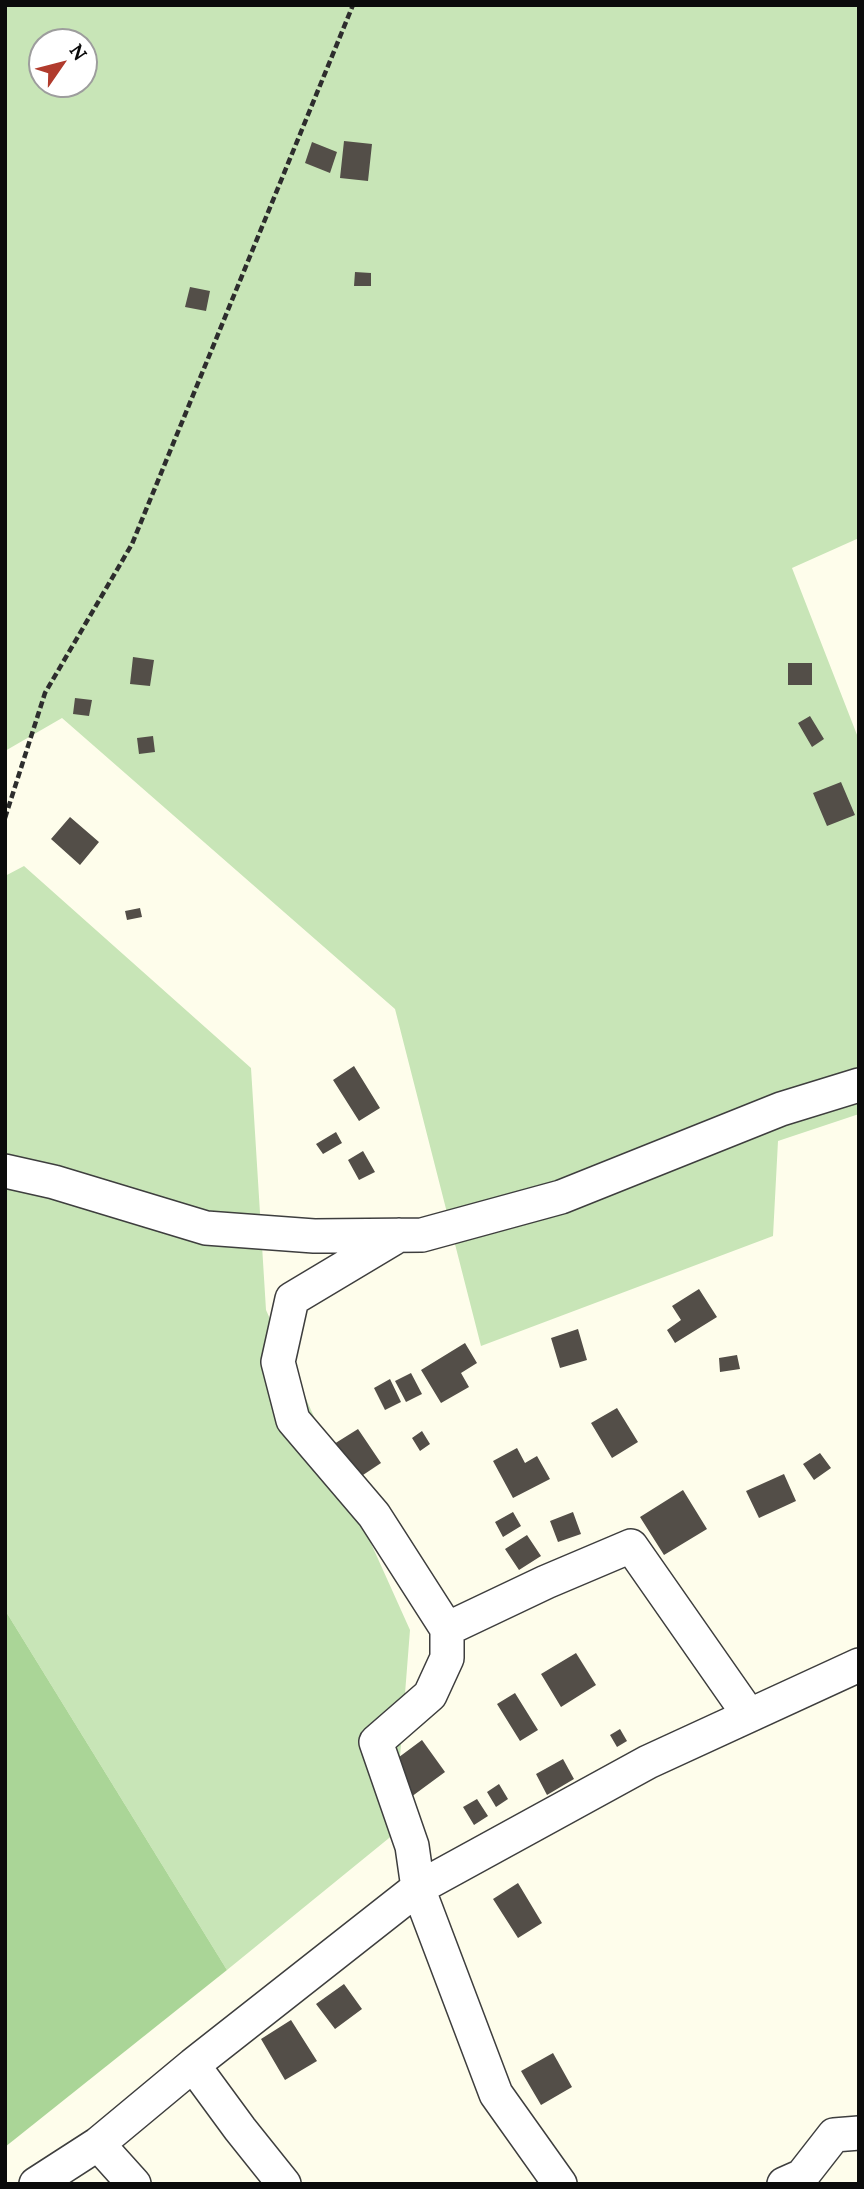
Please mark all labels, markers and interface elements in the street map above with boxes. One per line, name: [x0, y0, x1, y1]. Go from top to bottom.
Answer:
north arrow: [28, 28, 98, 98]
text: N: [65, 39, 93, 65]

